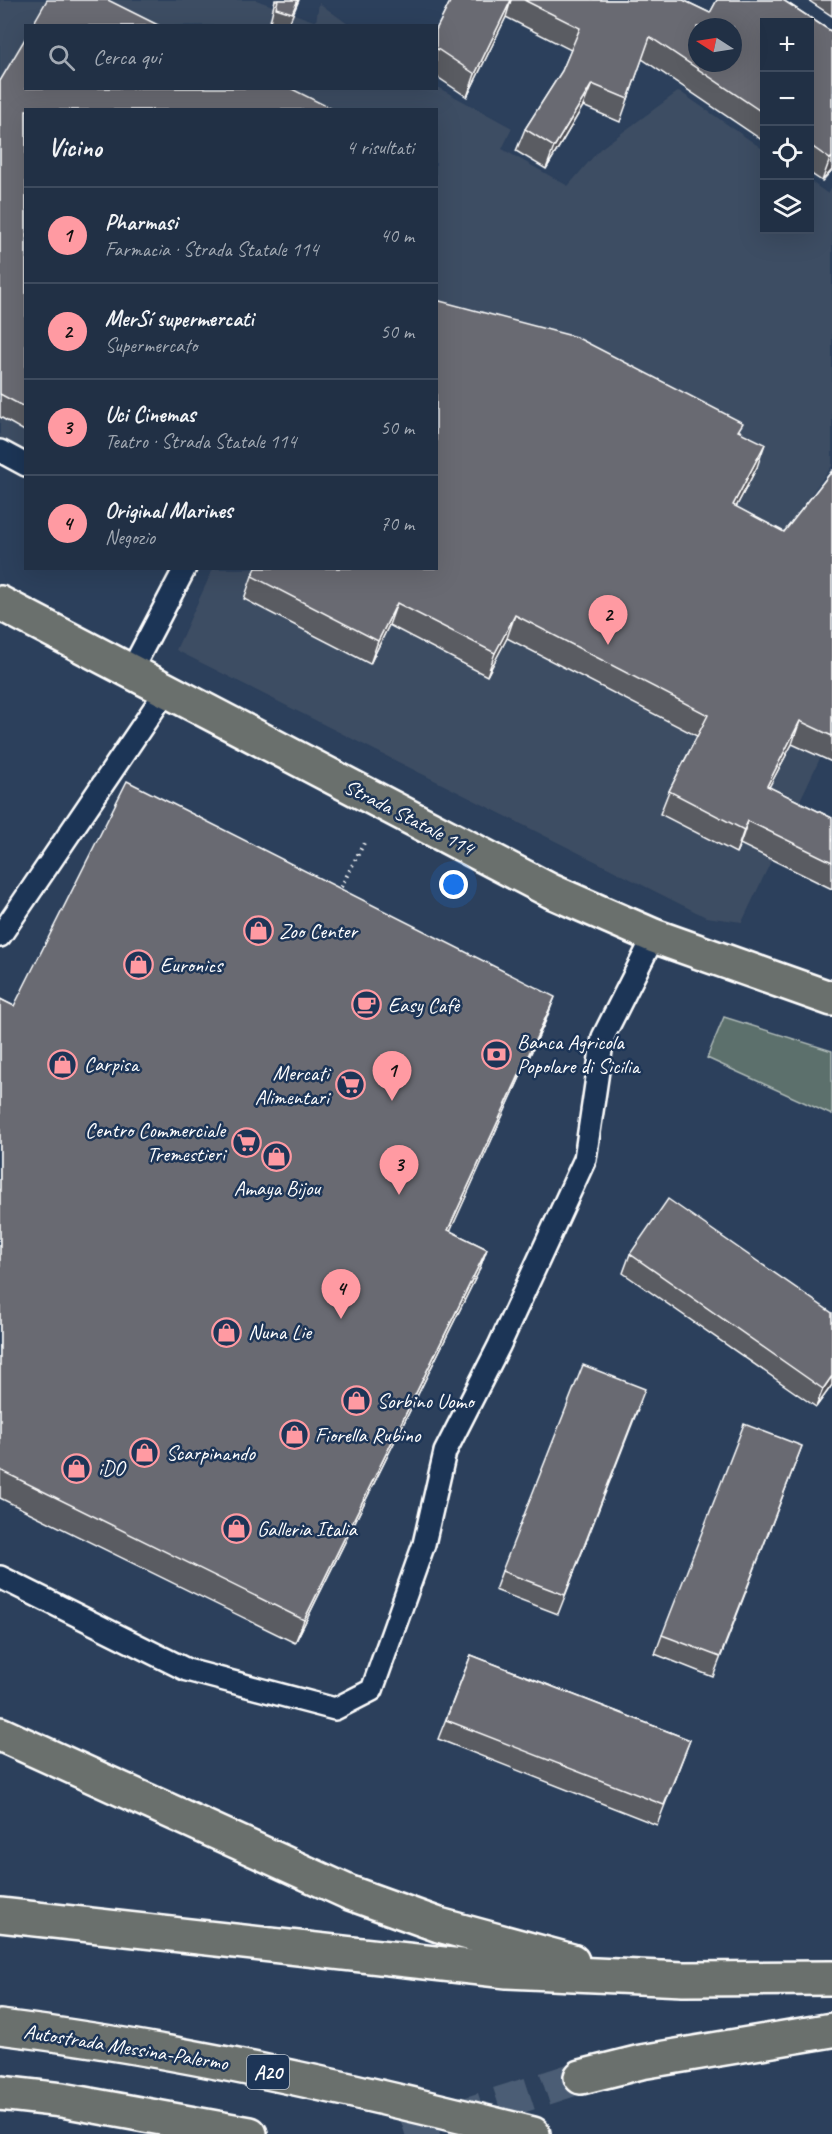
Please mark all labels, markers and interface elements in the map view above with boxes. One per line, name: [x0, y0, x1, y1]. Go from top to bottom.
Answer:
north arrow: [688, 18, 742, 72]
map controls: [760, 18, 814, 234]
button: +: [760, 18, 814, 72]
search box: [24, 24, 438, 90]
icon: search: [45, 41, 78, 74]
text: Cerca qui: [93, 43, 161, 71]
button: −: [760, 72, 814, 126]
button: locate: [760, 126, 814, 180]
text: Vicino: [48, 131, 102, 164]
text: 4 risultati: [346, 135, 414, 160]
button: layers: [760, 180, 814, 234]
text: Pharmasi: [105, 209, 177, 237]
text: 1: [63, 223, 72, 248]
text: 40 m: [380, 223, 414, 248]
text: Farmacia · Strada Statale 114: [105, 237, 318, 262]
text: MerSí supermercati: [105, 305, 254, 333]
text: 2: [63, 319, 72, 344]
text: 50 m: [380, 319, 414, 344]
text: Supermercato: [105, 333, 197, 358]
text: Uci Cinemas: [105, 401, 196, 429]
text: 3: [63, 415, 72, 440]
text: 50 m: [380, 415, 414, 440]
text: Teatro · Strada Statale 114: [105, 429, 297, 454]
text: Original Marines: [105, 497, 233, 525]
text: 4: [63, 511, 72, 536]
text: 70 m: [380, 511, 414, 536]
text: Negozio: [105, 525, 155, 550]
pin: 2: [588, 596, 628, 645]
street label: Strada Statale 114: [340, 773, 481, 862]
your location: [439, 870, 468, 899]
shop icon: Zoo Center: [242, 915, 274, 947]
place label: Zoo Center: [279, 918, 358, 944]
shop icon: Euronics: [123, 949, 155, 981]
place label: Euronics: [160, 952, 224, 978]
cafe icon: Easy Cafè: [351, 989, 383, 1021]
place label: Easy Cafè: [388, 992, 461, 1018]
place label: Banca Agricola Popolare di Sicilia: [517, 1029, 642, 1079]
bank icon: Banca Agricola Popolare di Sicilia: [480, 1038, 512, 1070]
shop icon: Carpisa: [47, 1048, 79, 1080]
place label: Carpisa: [84, 1051, 141, 1077]
pin: 1: [372, 1052, 412, 1101]
place label: Mercati Alimentari: [255, 1060, 332, 1110]
supermarket icon: Mercati Alimentari: [334, 1069, 366, 1101]
place label: Centro Commerciale Tremestieri: [85, 1117, 228, 1167]
supermarket icon: Centro Commerciale Tremestieri: [230, 1126, 262, 1158]
shop icon: Amaya Bijou: [261, 1141, 293, 1173]
pin: 3: [380, 1146, 418, 1195]
place label: Amaya Bijou: [234, 1175, 321, 1201]
pin: 4: [322, 1270, 360, 1319]
shop icon: Nuna Lie: [211, 1316, 243, 1348]
place label: Nuna Lie: [248, 1319, 313, 1345]
shop icon: Sorbino Uomo: [340, 1385, 372, 1417]
place label: Sorbino Uomo: [377, 1388, 476, 1414]
shop icon: Fiorella Rubino: [278, 1419, 310, 1451]
place label: Fiorella Rubino: [315, 1422, 422, 1448]
shop icon: Scarpinando: [129, 1437, 161, 1469]
place label: Scarpinando: [166, 1440, 257, 1466]
shop icon: iDO: [61, 1452, 93, 1484]
place label: iDO: [98, 1455, 127, 1481]
shop icon: Galleria Italia: [220, 1513, 252, 1545]
place label: Galleria Italia: [257, 1516, 359, 1542]
street label: Autostrada Messina-Palermo: [22, 2018, 231, 2076]
road number: A20: [247, 2055, 289, 2089]

